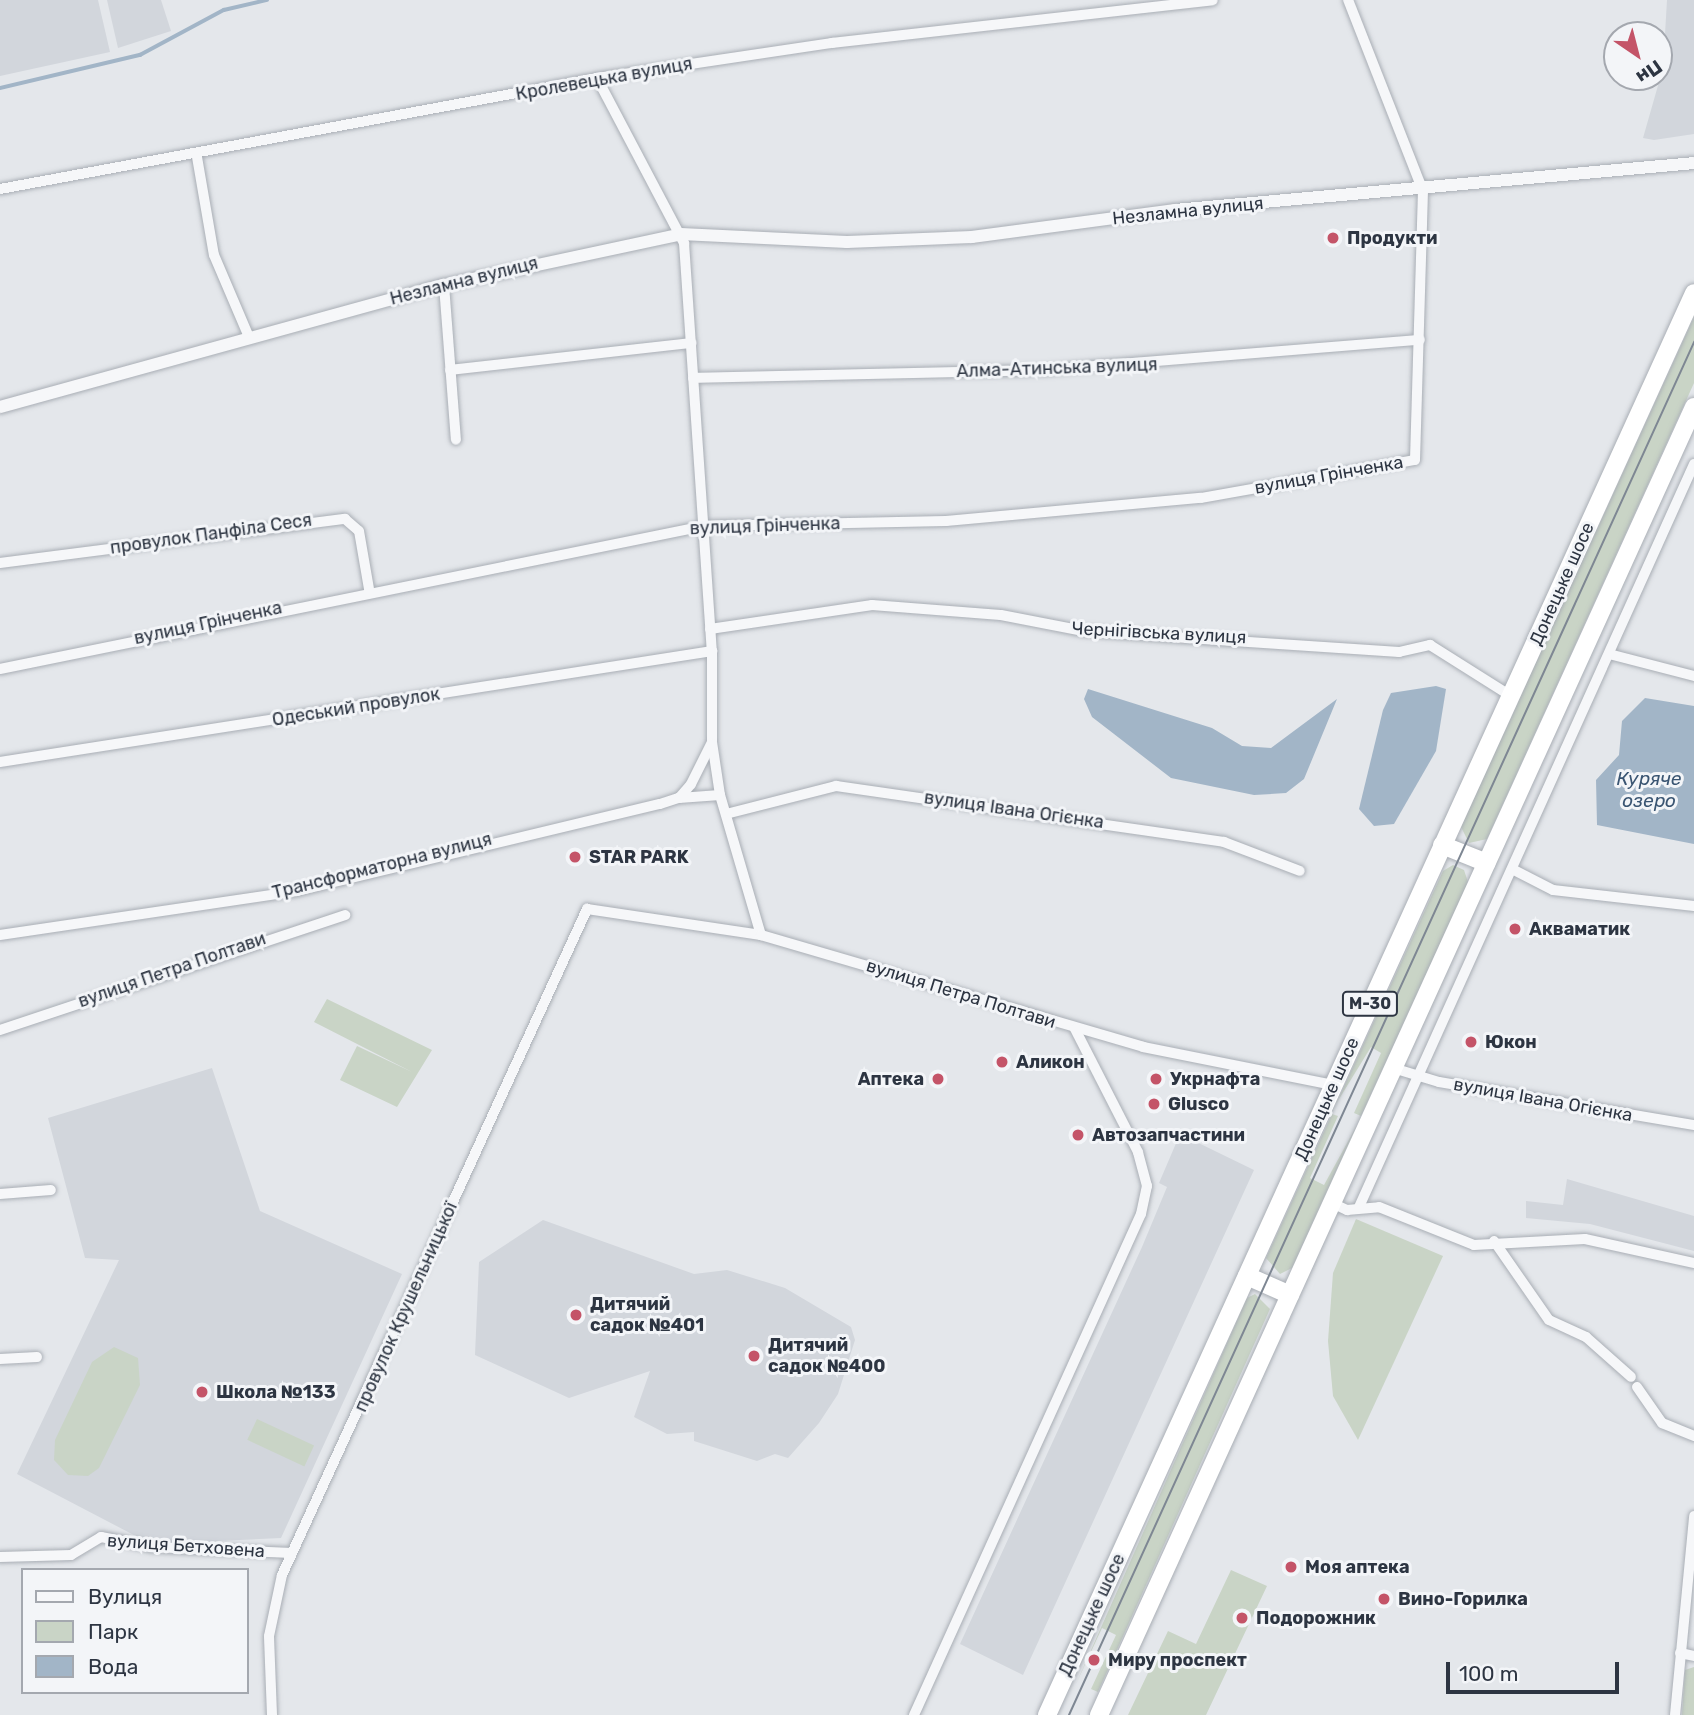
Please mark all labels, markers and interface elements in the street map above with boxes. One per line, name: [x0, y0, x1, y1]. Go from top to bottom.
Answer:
north arrow: [1603, 21, 1673, 91]
street label: Кролевецька вулиця: [514, 53, 694, 105]
text: Пн: [1632, 55, 1667, 89]
street label: Незламна вулиця: [1111, 192, 1265, 230]
place label: Продукти: [1347, 227, 1438, 249]
marker: Продукти: [1325, 230, 1341, 246]
street label: Незламна вулиця: [388, 252, 540, 310]
street label: Алма-Атинська вулиця: [956, 354, 1158, 382]
street label: вулиця Грінченка: [1253, 451, 1405, 499]
street label: провулок Панфіла Сеся: [109, 509, 313, 559]
street label: вулиця Грінченка: [689, 513, 841, 539]
street label: Донецьке шосе: [1525, 519, 1599, 649]
street label: вулиця Грінченка: [132, 597, 284, 649]
street label: Чернігівська вулиця: [1071, 618, 1247, 648]
street label: Одеський провулок: [271, 683, 441, 731]
water label: Куряче озеро: [1617, 768, 1681, 812]
street label: вулиця Івана Огієнка: [923, 787, 1105, 833]
street label: Трансформаторна вулиця: [270, 828, 494, 904]
place label: STAR PARK: [589, 846, 689, 868]
marker: STAR PARK: [567, 849, 583, 865]
place label: Акваматик: [1529, 918, 1630, 940]
marker: Акваматик: [1507, 921, 1523, 937]
street label: вулиця Петра Полтави: [75, 928, 269, 1012]
street label: вулиця Петра Полтави: [864, 955, 1058, 1033]
road number: М-30: [1340, 992, 1400, 1016]
place label: Юкон: [1485, 1031, 1537, 1053]
street label: Донецьке шосе: [1290, 1034, 1364, 1164]
marker: Юкон: [1463, 1034, 1479, 1050]
place label: Аликон: [1016, 1051, 1085, 1073]
marker: Аликон: [994, 1054, 1010, 1070]
place label: Аптека: [858, 1068, 924, 1090]
place label: Укрнафта: [1170, 1068, 1260, 1090]
marker: Аптека: [930, 1071, 946, 1087]
marker: Укрнафта: [1148, 1071, 1164, 1087]
street label: вулиця Івана Огієнка: [1452, 1074, 1634, 1126]
place label: Glusco: [1168, 1093, 1229, 1115]
marker: Glusco: [1146, 1096, 1162, 1112]
place label: Автозапчастини: [1092, 1124, 1245, 1146]
marker: Автозапчастини: [1070, 1127, 1086, 1143]
street label: провулок Крушельницької: [350, 1199, 462, 1415]
place label: Дитячий садок №401: [590, 1294, 704, 1336]
marker: Дитячий садок №401: [568, 1307, 584, 1323]
place label: Дитячий садок №400: [768, 1335, 886, 1378]
marker: Дитячий садок №400: [746, 1348, 762, 1364]
place label: Школа №133: [216, 1381, 336, 1403]
marker: Школа №133: [194, 1384, 210, 1400]
street label: вулиця Бетховена: [106, 1530, 266, 1562]
street label: Донецьке шосе: [1054, 1550, 1130, 1680]
place label: Моя аптека: [1305, 1556, 1410, 1578]
marker: Моя аптека: [1283, 1559, 1299, 1575]
legend: [21, 1568, 248, 1694]
text: Вулиця: [88, 1584, 162, 1609]
place label: Вино-Горилка: [1398, 1588, 1528, 1610]
marker: Вино-Горилка: [1376, 1591, 1392, 1607]
place label: Подорожник: [1256, 1607, 1376, 1629]
marker: Подорожник: [1234, 1610, 1250, 1626]
text: Парк: [88, 1619, 138, 1644]
scale bar: [1449, 1648, 1622, 1692]
place label: Миру проспект: [1108, 1649, 1247, 1671]
marker: Миру проспект: [1086, 1652, 1102, 1668]
text: Вода: [88, 1654, 138, 1679]
text: 100 m: [1459, 1661, 1518, 1686]

